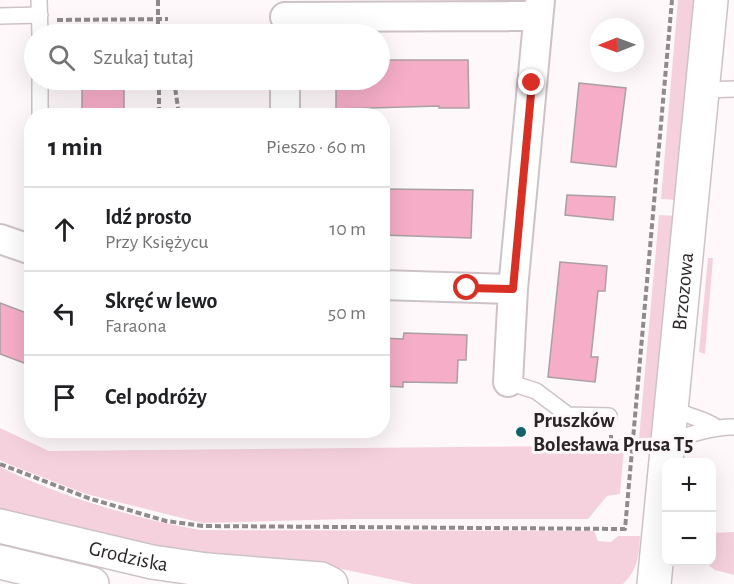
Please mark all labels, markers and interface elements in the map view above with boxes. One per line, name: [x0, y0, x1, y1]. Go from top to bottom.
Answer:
north arrow: [590, 18, 644, 72]
search box: [24, 24, 390, 90]
icon: search: [45, 41, 78, 74]
text: Szukaj tutaj: [93, 46, 194, 68]
route end: [518, 69, 544, 95]
text: 1 min: [48, 134, 103, 160]
text: Pieszo · 60 m: [266, 137, 366, 157]
text: Idź prosto: [105, 206, 192, 228]
icon: ahead: [48, 213, 81, 246]
text: 10 m: [329, 219, 366, 239]
text: Przy Księżycu: [105, 232, 208, 252]
street label: Brzozowa: [669, 251, 697, 331]
route start: [453, 274, 479, 300]
text: Skręć w lewo: [105, 290, 217, 312]
icon: left: [48, 297, 81, 330]
text: 50 m: [328, 303, 366, 323]
text: Faraona: [105, 316, 167, 336]
icon: arrive: [48, 381, 81, 414]
text: Cel podróży: [105, 386, 207, 408]
place label: Pruszków Bolesława Prusa T5: [533, 410, 693, 455]
marker: Pruszków Bolesława Prusa T5: [514, 425, 528, 439]
map controls: [662, 458, 716, 566]
button: +: [662, 458, 716, 512]
button: −: [662, 512, 716, 566]
street label: Grodziska: [87, 537, 170, 575]

